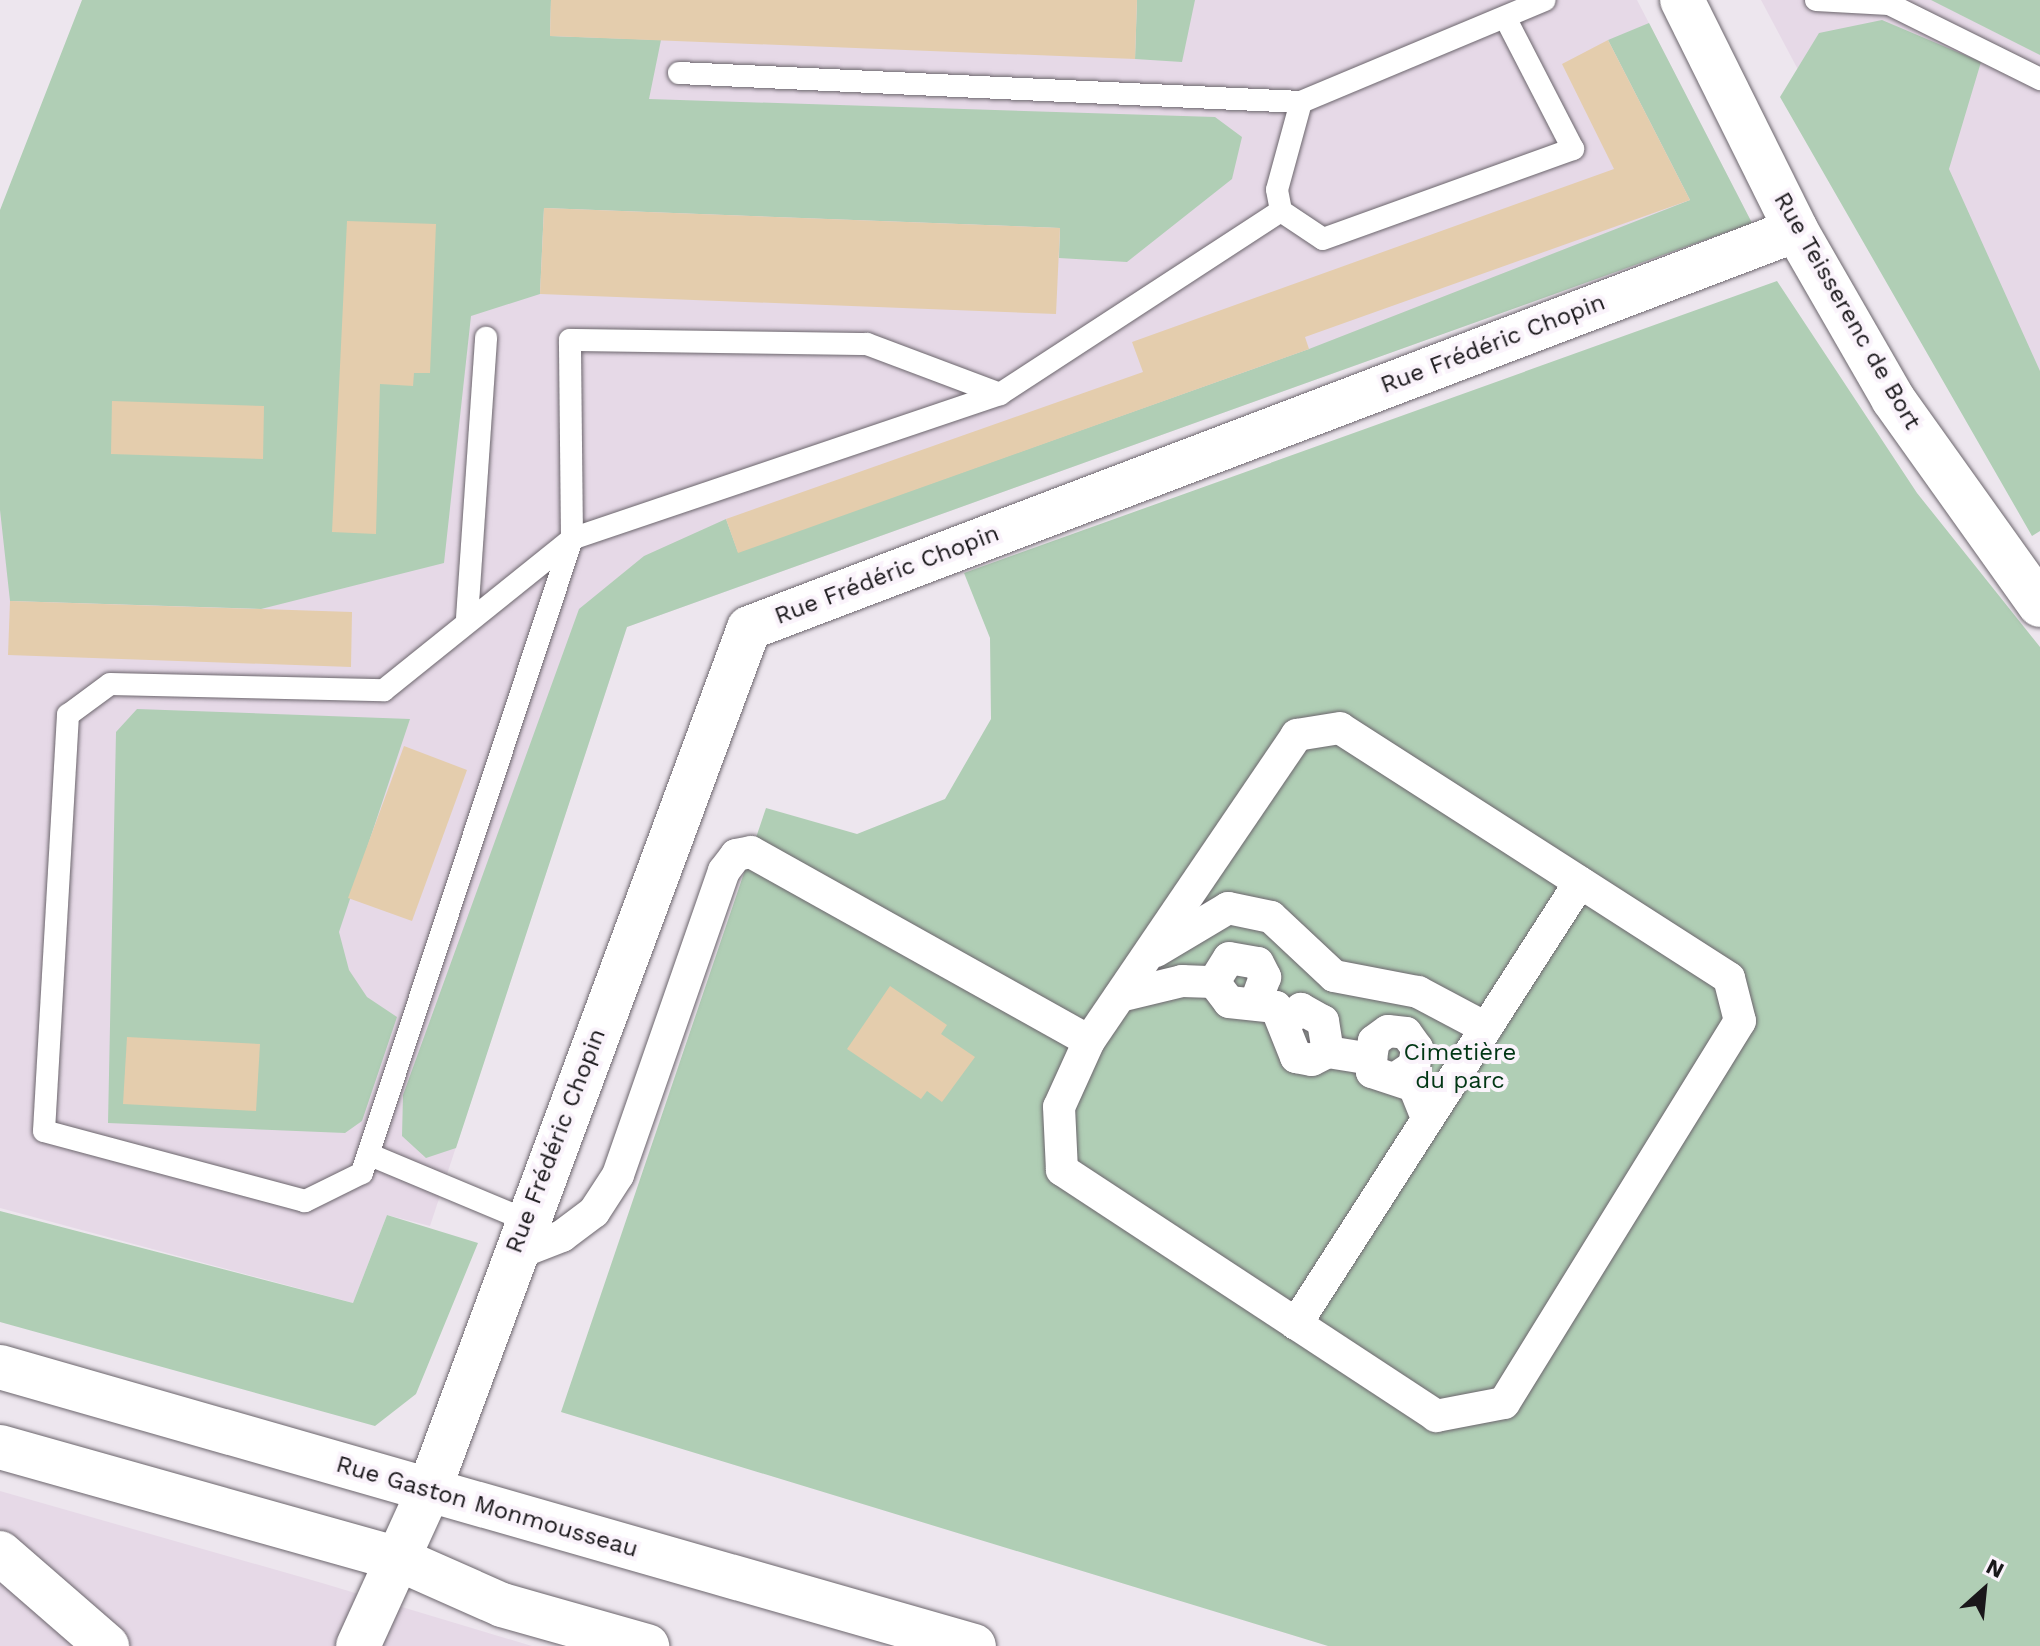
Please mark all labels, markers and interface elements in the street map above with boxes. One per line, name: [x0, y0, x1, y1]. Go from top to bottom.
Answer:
street label: Rue Teisserenc de Bort: [1767, 187, 1927, 435]
street label: Rue Frédéric Chopin: [1377, 288, 1609, 400]
street label: Rue Frédéric Chopin: [771, 519, 1003, 631]
street label: Rue Frédéric Chopin: [500, 1025, 612, 1257]
park label: Cimetière du parc: [1404, 1039, 1516, 1095]
street label: Rue Gaston Monmousseau: [333, 1450, 641, 1564]
north arrow: [1944, 1550, 2024, 1630]
text: N: [1982, 1553, 2008, 1583]

